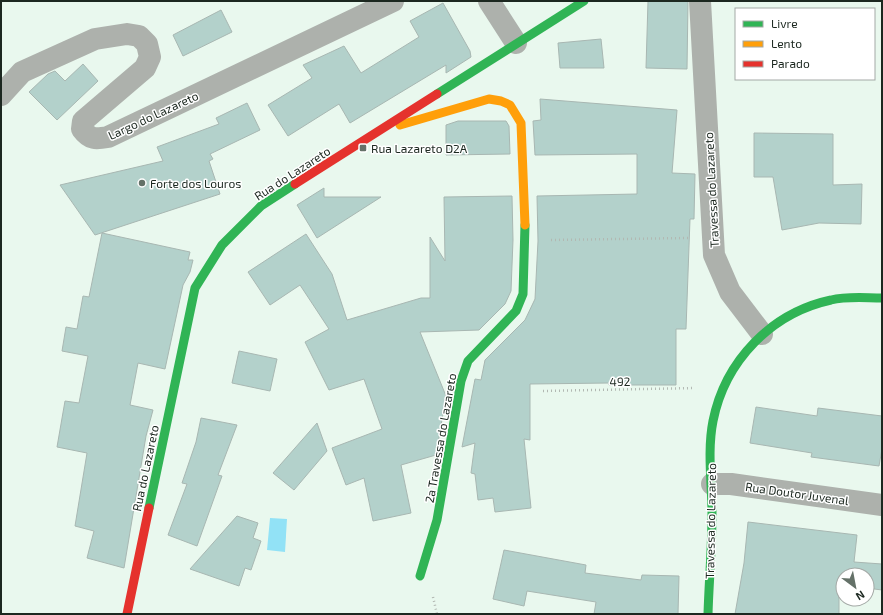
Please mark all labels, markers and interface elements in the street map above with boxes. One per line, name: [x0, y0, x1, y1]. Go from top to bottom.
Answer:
legend: [735, 8, 875, 80]
text: Livre: [771, 16, 798, 30]
text: Lento: [771, 36, 802, 50]
text: Parado: [771, 56, 810, 70]
street label: Largo do Lazareto: [106, 88, 201, 142]
street label: Travessa do Lazareto: [701, 132, 721, 248]
place label: Rua Lazareto D2A: [371, 141, 468, 155]
street label: Rua do Lazareto: [251, 143, 333, 203]
marker: Rua Lazareto D2A: [358, 143, 368, 153]
place label: Forte dos Louros: [150, 176, 241, 190]
marker: Forte dos Louros: [137, 178, 147, 188]
street label: 2a Travessa do Lazareto: [422, 372, 458, 504]
street label: 492: [609, 374, 631, 388]
street label: Rua do Lazareto: [129, 423, 161, 512]
street label: Travessa do Lazareto: [702, 463, 718, 579]
street label: Rua Doutor Juvenal: [744, 479, 850, 507]
north arrow: [835, 567, 875, 607]
text: N: [854, 588, 867, 604]

